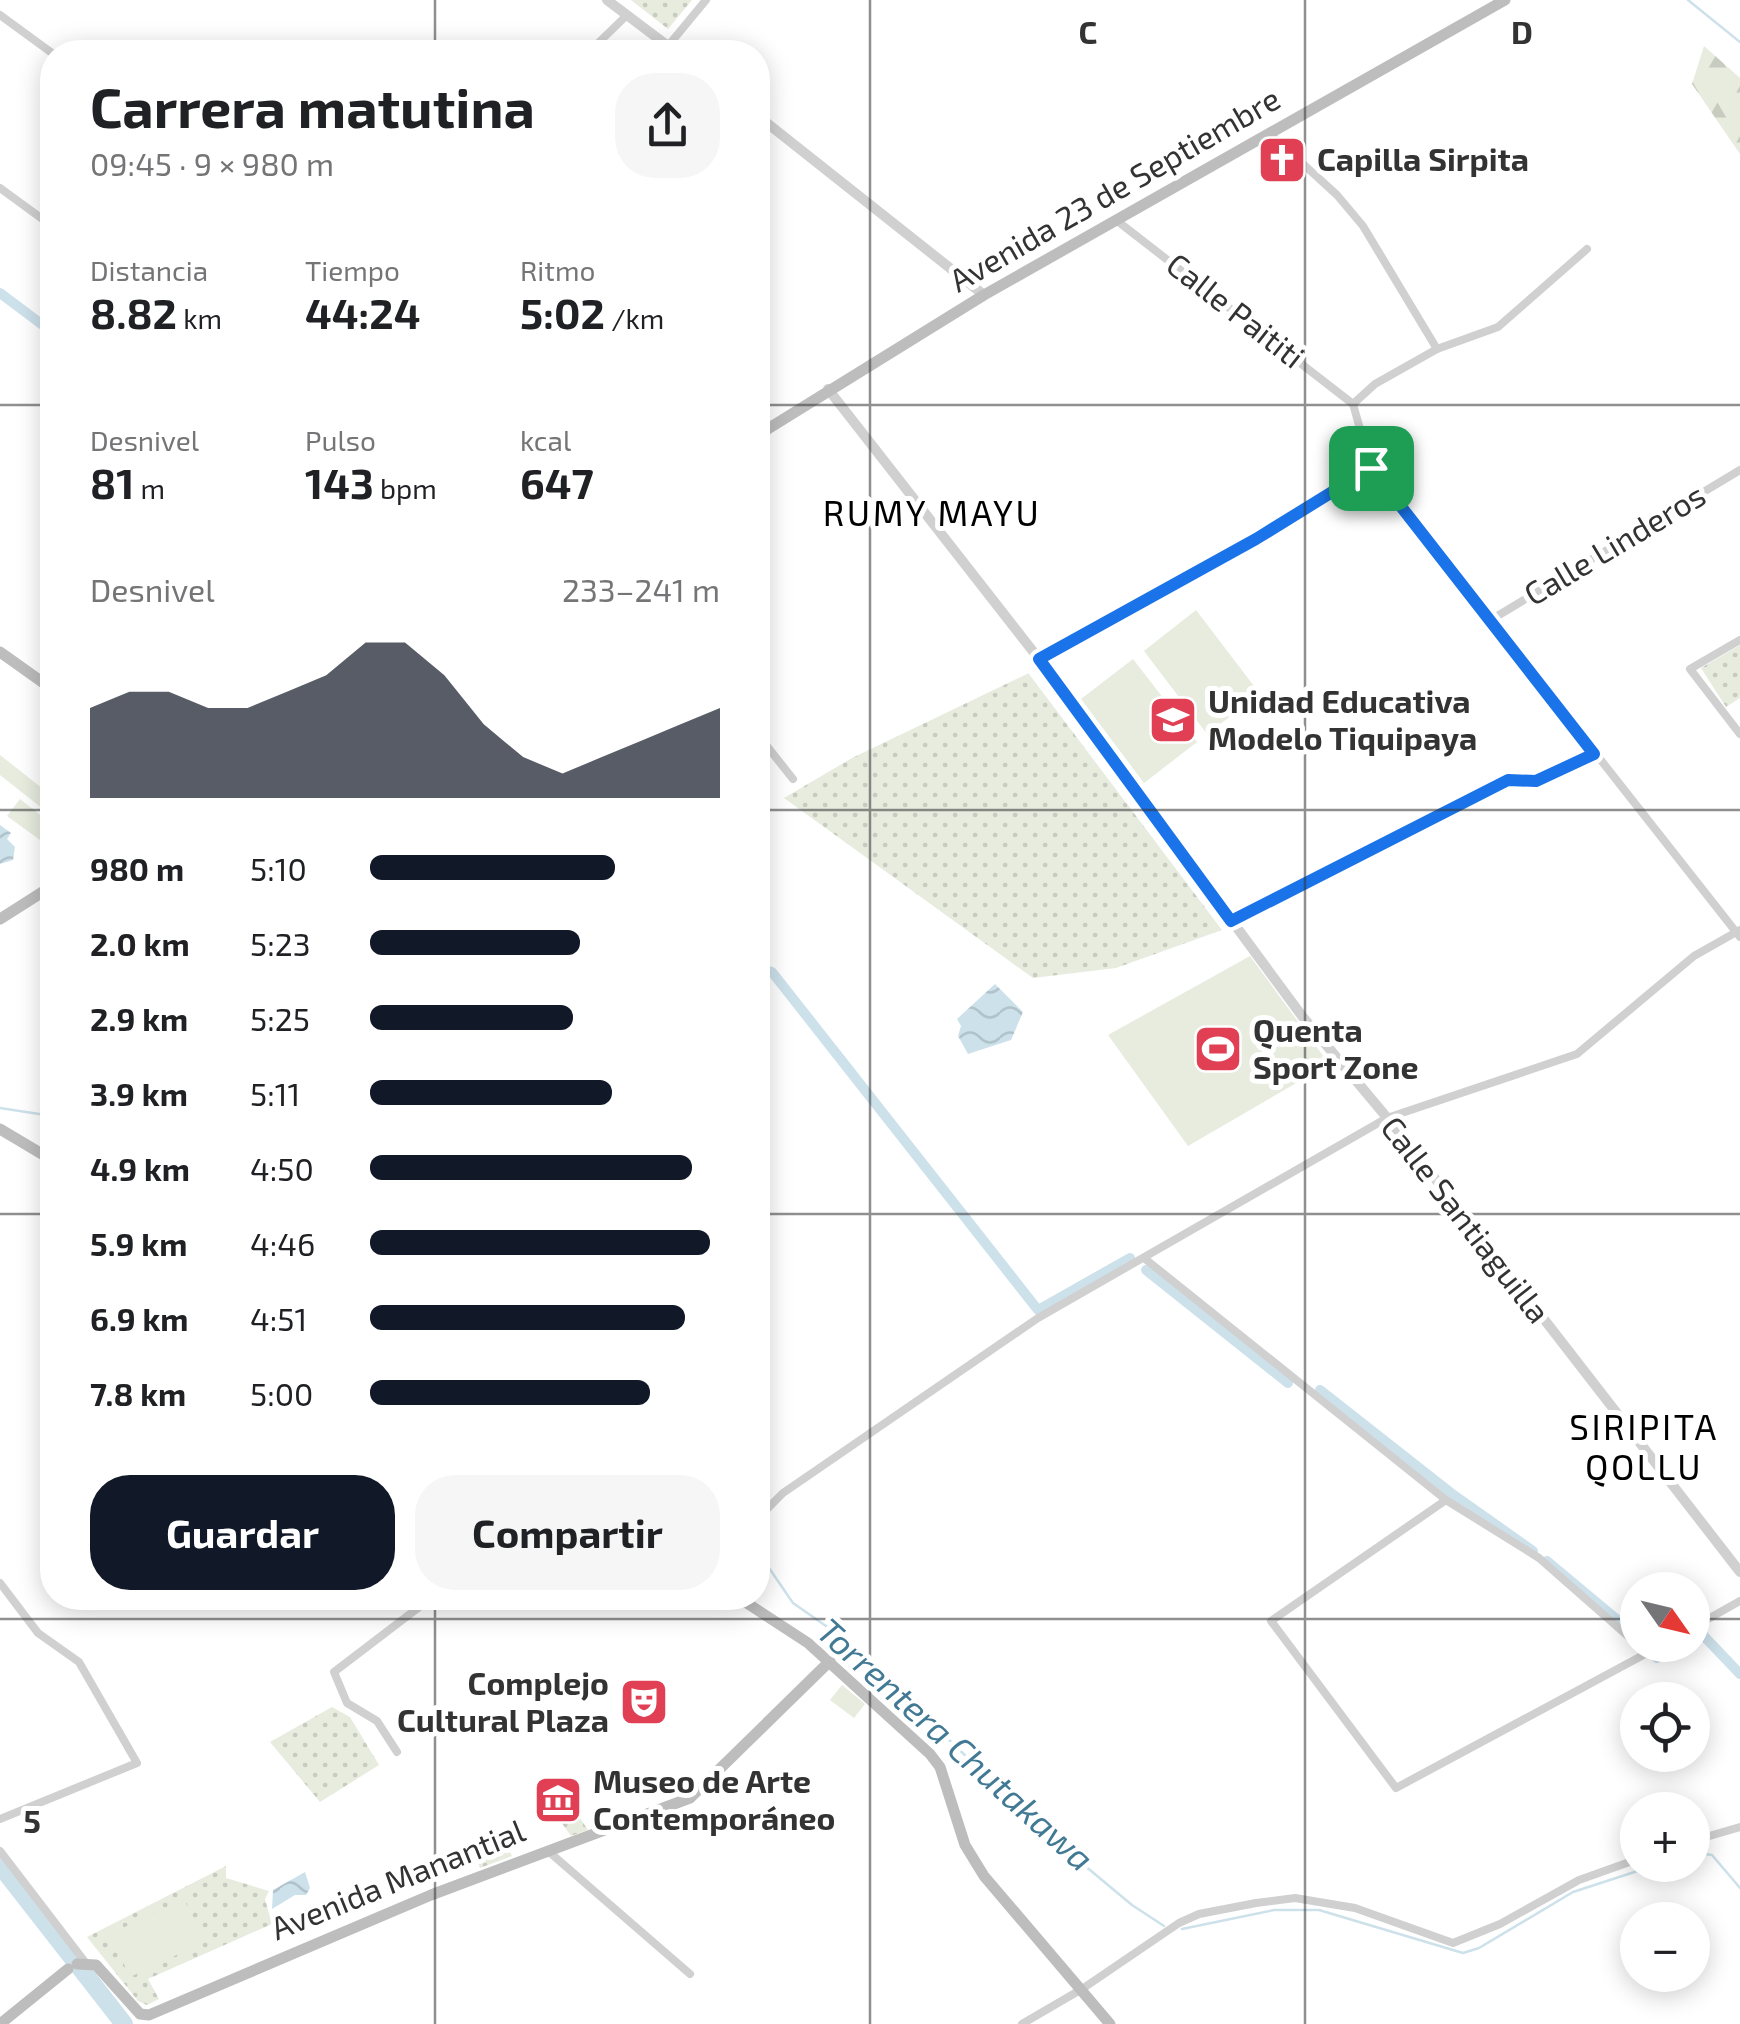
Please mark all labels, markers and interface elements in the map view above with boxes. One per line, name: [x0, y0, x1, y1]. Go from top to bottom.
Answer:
text: C: [1079, 12, 1097, 50]
text: D: [1511, 12, 1533, 50]
text: Carrera matutina: [90, 73, 535, 139]
button: share: [615, 73, 720, 178]
street label: Avenida 23 de Septiembre: [942, 78, 1286, 299]
church icon: Capilla Sirpita: [1256, 134, 1308, 186]
place label: Capilla Sirpita: [1317, 139, 1529, 177]
text: 09:45 · 9 × 980 m: [90, 144, 334, 182]
street label: Calle Paititi: [1160, 244, 1312, 375]
text: Distancia: [90, 253, 208, 287]
text: Tiempo: [305, 253, 400, 287]
text: Ritmo: [520, 253, 595, 287]
text: 8.82: [90, 287, 177, 337]
text: 44:24: [305, 287, 420, 337]
text: 5:02: [520, 287, 605, 337]
text: km: [177, 301, 222, 335]
text: /km: [605, 301, 664, 335]
text: Desnivel: [90, 423, 199, 457]
text: Pulso: [305, 423, 376, 457]
text: kcal: [520, 423, 571, 457]
pin: [1329, 426, 1414, 511]
icon: arrive: [1344, 441, 1399, 496]
text: 81: [90, 457, 134, 507]
text: 143: [305, 457, 374, 507]
text: 647: [520, 457, 594, 507]
text: m: [134, 471, 165, 505]
text: bpm: [374, 471, 437, 505]
street label: Calle Linderos: [1517, 474, 1711, 612]
district label: RUMY MAYU: [823, 491, 1041, 533]
text: Desnivel: [90, 570, 215, 608]
text: 233–241 m: [562, 570, 720, 608]
place label: Unidad Educativa Modelo Tiquipaya: [1208, 681, 1477, 757]
school or university icon: Unidad Educativa Modelo Tiquipaya: [1147, 694, 1199, 746]
text: 980 m: [90, 849, 184, 887]
text: 5:10: [250, 849, 307, 887]
text: 2.0 km: [90, 924, 190, 962]
text: 5:23: [250, 924, 310, 962]
text: 2.9 km: [90, 999, 188, 1037]
text: 5:25: [250, 999, 310, 1037]
place label: Quenta Sport Zone: [1253, 1010, 1418, 1085]
sports icon: Quenta Sport Zone: [1192, 1023, 1244, 1075]
text: 3.9 km: [90, 1074, 188, 1112]
text: 5:11: [250, 1074, 300, 1112]
street label: Calle Santiaguilla: [1374, 1108, 1559, 1330]
text: 4.9 km: [90, 1149, 190, 1187]
text: 4:50: [250, 1149, 314, 1187]
text: 5.9 km: [90, 1224, 187, 1262]
text: 4:46: [250, 1224, 315, 1262]
text: 6.9 km: [90, 1299, 189, 1337]
text: 4:51: [250, 1299, 307, 1337]
text: 7.8 km: [90, 1374, 186, 1412]
text: 5:00: [250, 1374, 313, 1412]
district label: SIRIPITA QOLLU: [1569, 1405, 1719, 1487]
button: Guardar: [90, 1475, 395, 1590]
button: Compartir: [415, 1475, 720, 1590]
north arrow: [1620, 1572, 1710, 1662]
map controls: [1620, 1572, 1710, 1992]
water label: Torrentera Chutakawa: [810, 1608, 1103, 1879]
place label: Complejo Cultural Plaza: [397, 1663, 609, 1738]
theatre icon: Complejo Cultural Plaza: [618, 1676, 670, 1728]
button: locate: [1620, 1682, 1710, 1772]
place label: Museo de Arte Contemporáneo: [593, 1761, 835, 1836]
museum icon: Museo de Arte Contemporáneo: [532, 1774, 584, 1826]
button: +: [1620, 1792, 1710, 1882]
text: 5: [23, 1801, 41, 1839]
street label: Avenida Manantial: [265, 1810, 530, 1946]
button: −: [1620, 1902, 1710, 1992]

